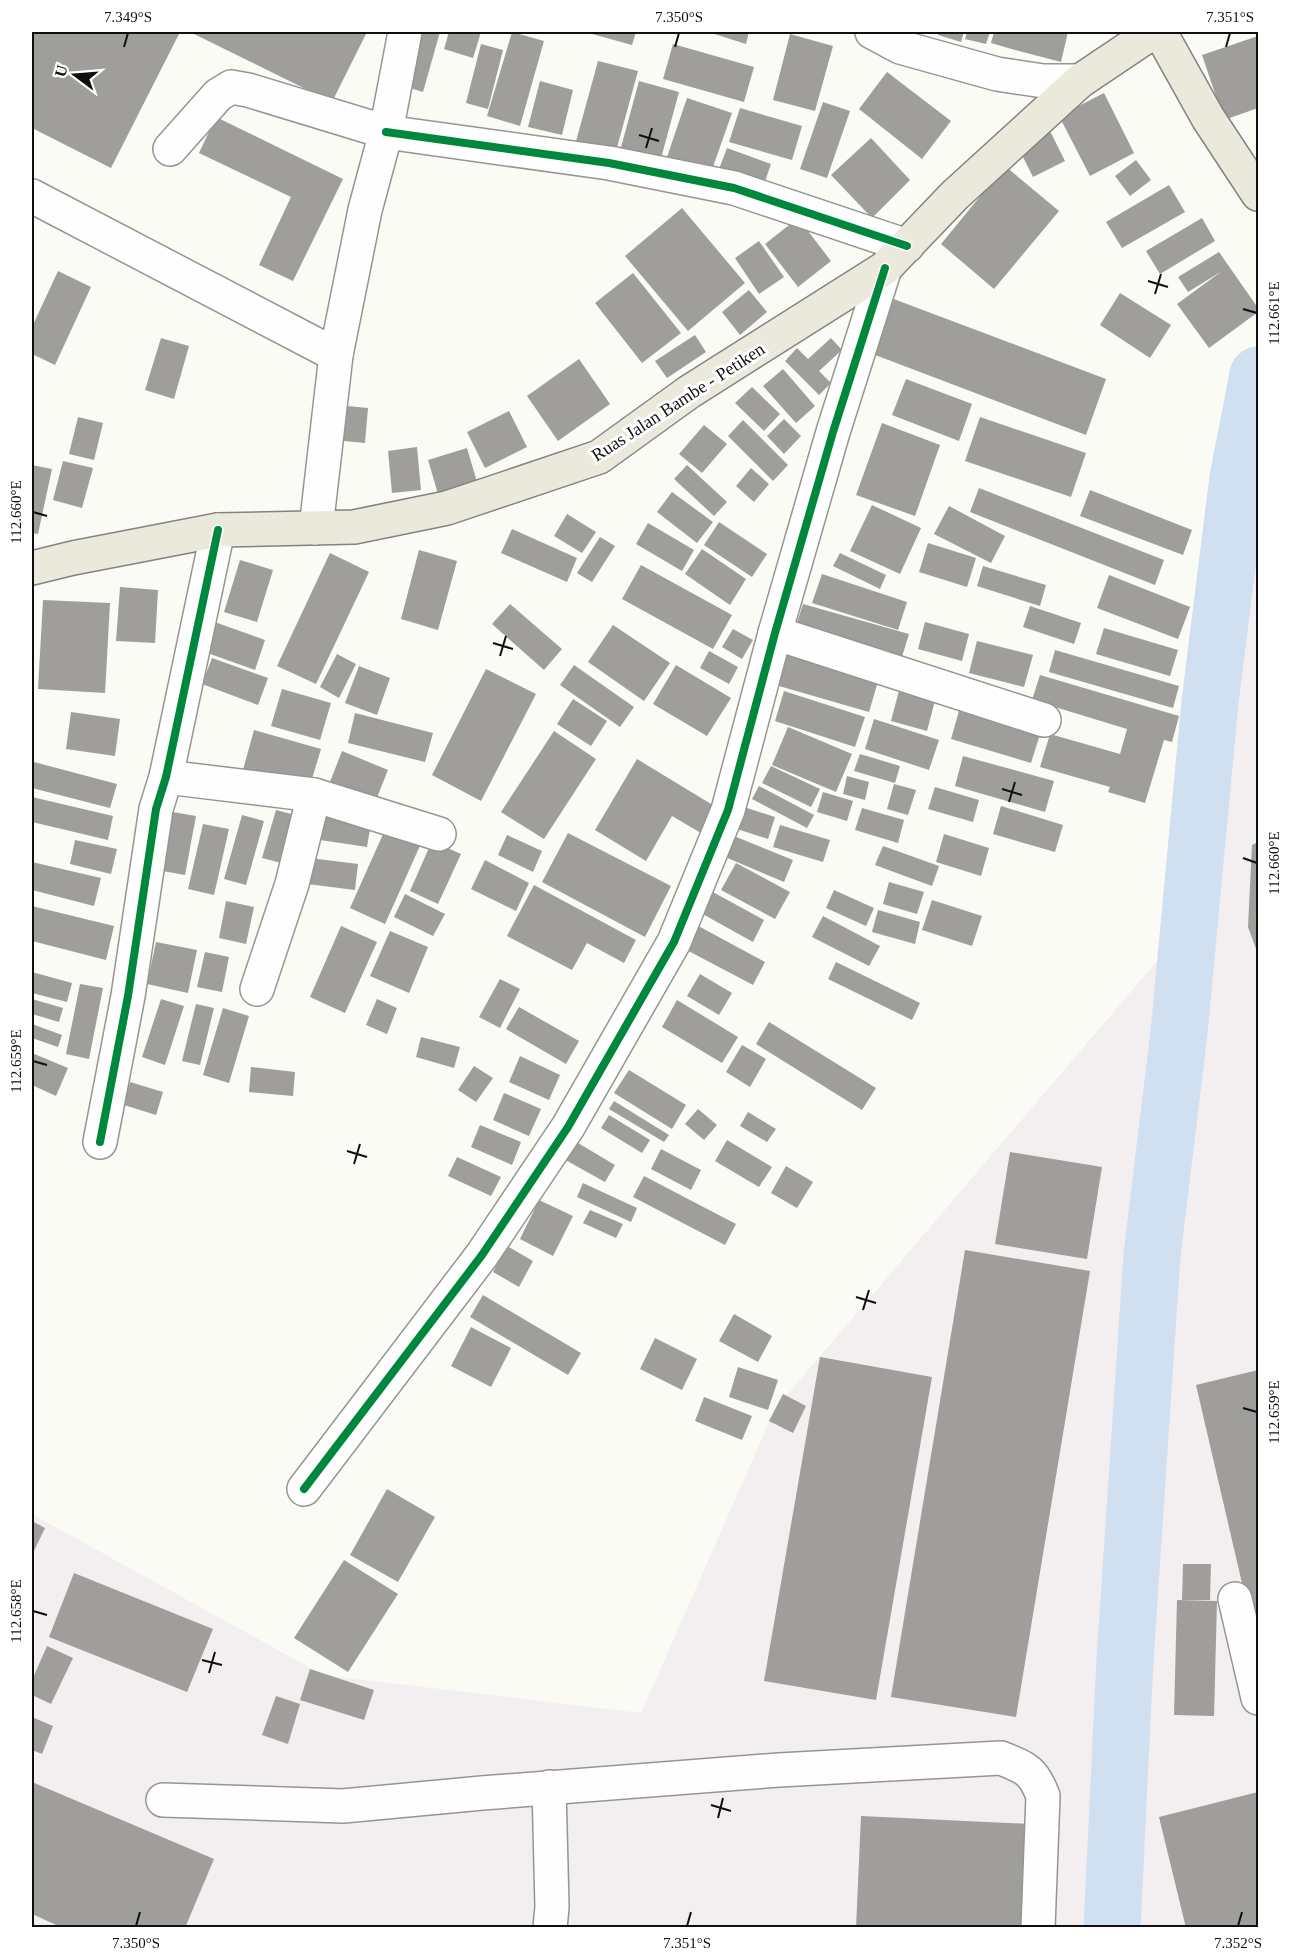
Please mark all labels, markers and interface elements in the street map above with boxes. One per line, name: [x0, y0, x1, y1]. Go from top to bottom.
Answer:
text: 7.349°S: [104, 9, 152, 25]
text: 7.350°S: [655, 9, 703, 25]
text: 7.351°S: [1206, 9, 1254, 25]
north arrow: [45, 45, 105, 105]
text: U: [51, 63, 71, 79]
text: 112.661°E: [1266, 281, 1282, 345]
street label: Ruas Jalan Bambe - Petiken: [588, 339, 768, 465]
text: 112.660°E: [8, 480, 24, 544]
text: 112.660°E: [1266, 831, 1282, 895]
text: 112.659°E: [8, 1029, 24, 1093]
text: 112.659°E: [1266, 1380, 1282, 1444]
text: 112.658°E: [8, 1579, 24, 1643]
text: 7.350°S: [112, 1935, 160, 1951]
text: 7.351°S: [663, 1935, 711, 1951]
text: 7.352°S: [1214, 1935, 1262, 1951]

